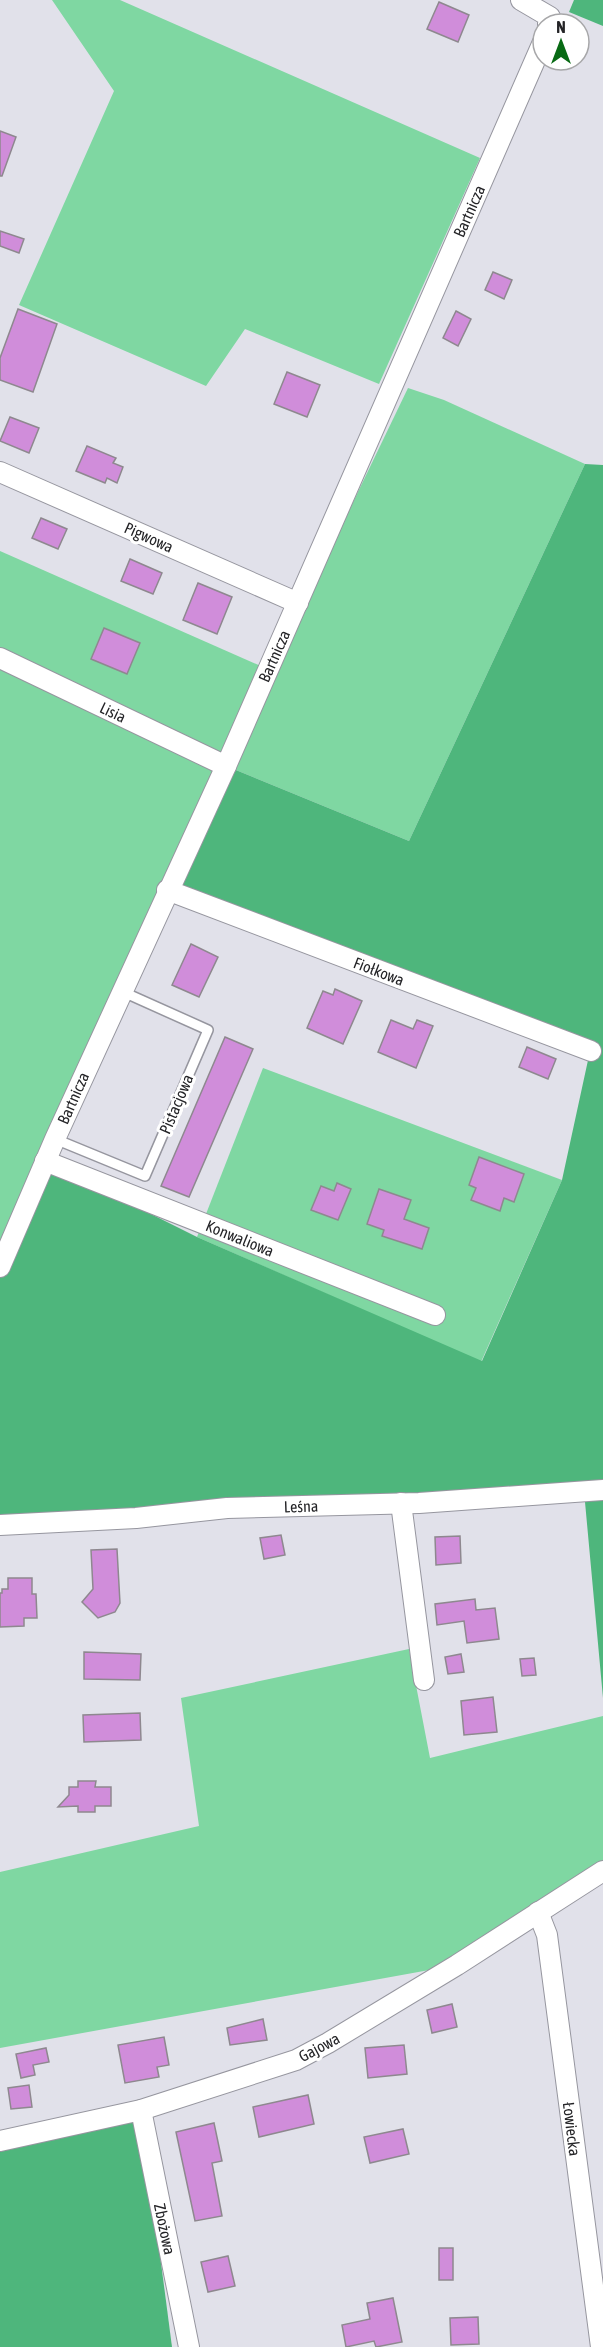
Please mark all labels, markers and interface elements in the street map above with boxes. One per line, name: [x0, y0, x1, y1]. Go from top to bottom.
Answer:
north arrow: [531, 12, 591, 72]
text: N: [556, 18, 566, 36]
street label: Bartnicza: [450, 182, 488, 240]
street label: Pigwowa: [121, 518, 176, 557]
street label: Bartnicza: [255, 627, 293, 685]
street label: Lisia: [97, 698, 129, 726]
street label: Fiołkowa: [351, 953, 407, 989]
street label: Bartnicza: [54, 1069, 92, 1127]
street label: Pistacjowa: [155, 1072, 197, 1137]
street label: Konwaliowa: [203, 1216, 277, 1260]
street label: Leśna: [284, 1496, 318, 1516]
street label: Gajowa: [295, 2029, 343, 2066]
street label: Łowiecka: [560, 2101, 584, 2157]
street label: Zbożowa: [151, 2202, 179, 2256]

